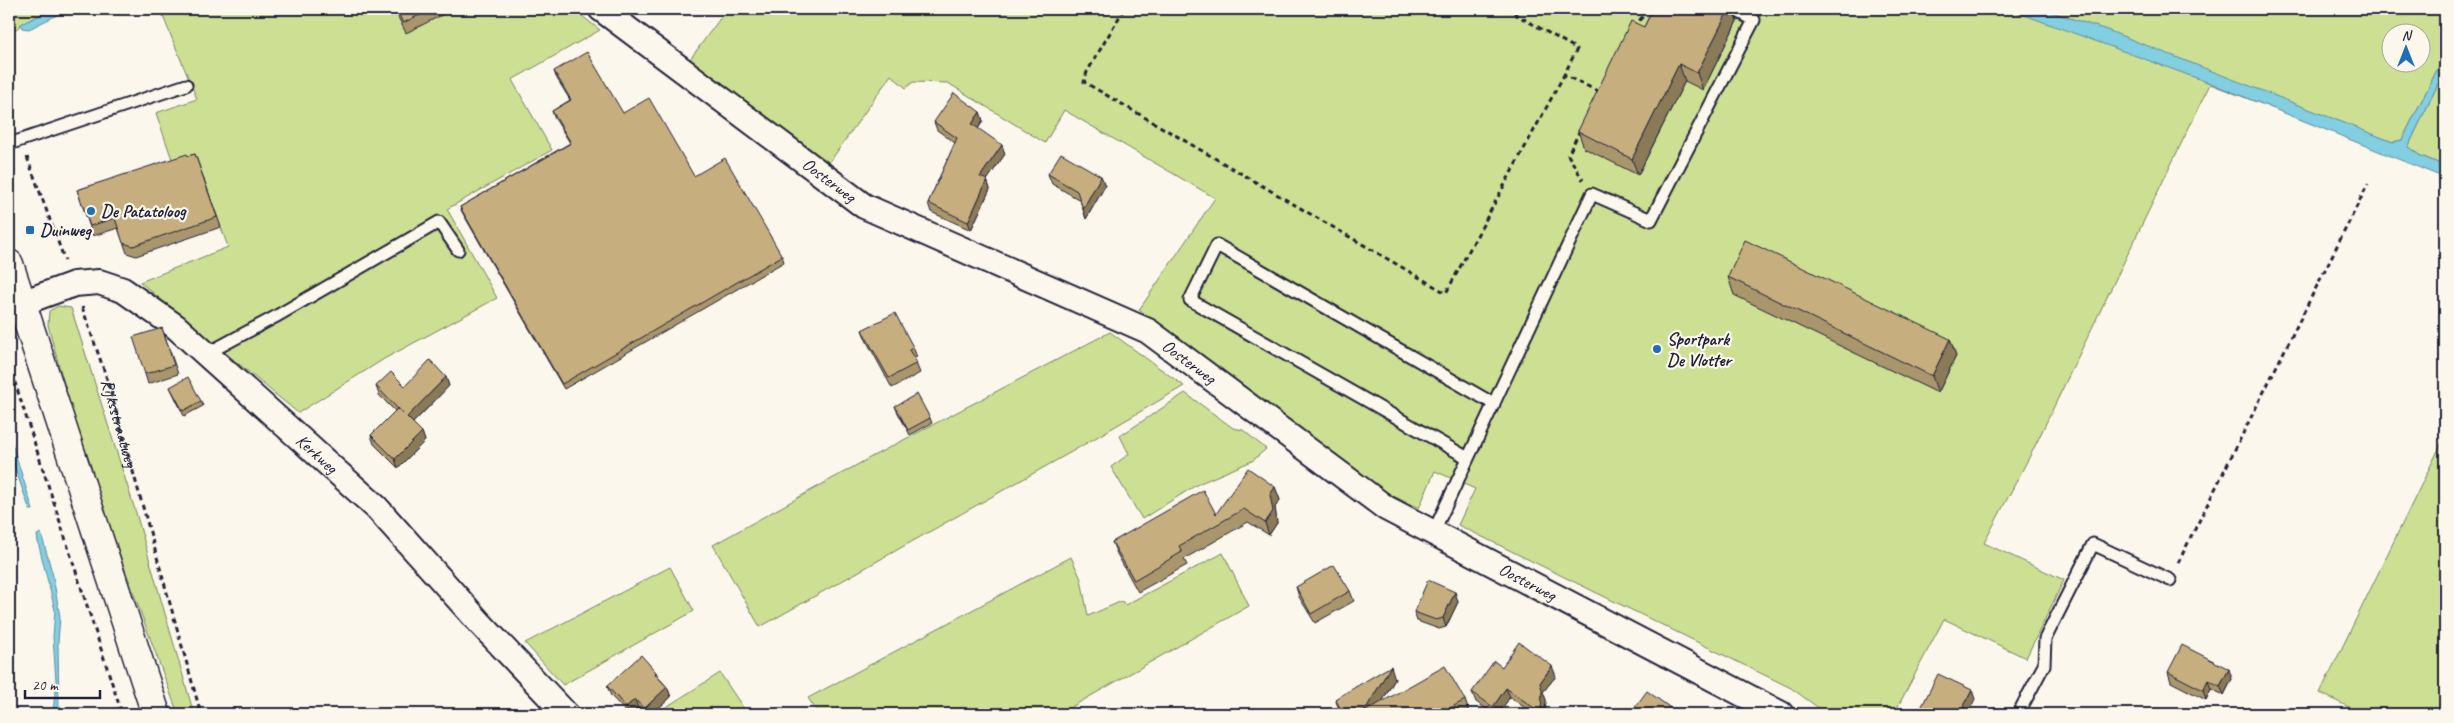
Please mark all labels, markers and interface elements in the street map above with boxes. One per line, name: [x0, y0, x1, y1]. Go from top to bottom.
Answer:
north arrow: [2382, 22, 2432, 72]
text: N: [2402, 27, 2413, 44]
street label: Oosterweg: [798, 153, 862, 208]
place label: De Patatoloog: [101, 200, 187, 222]
marker: De Patatoloog: [85, 205, 97, 217]
place label: Duinweg: [40, 219, 92, 241]
marker: Duinweg: [24, 224, 36, 236]
place label: Sportpark De Vlotter: [1667, 328, 1734, 371]
street label: Oosterweg: [1158, 334, 1222, 390]
marker: Sportpark De Vlotter: [1651, 343, 1663, 355]
street label: Rijksstraatweg: [97, 376, 143, 471]
street label: Kerkweg: [291, 429, 344, 479]
street label: Oosterweg: [1495, 558, 1561, 606]
scale bar: [25, 668, 100, 700]
text: 20 m: [32, 676, 59, 695]

